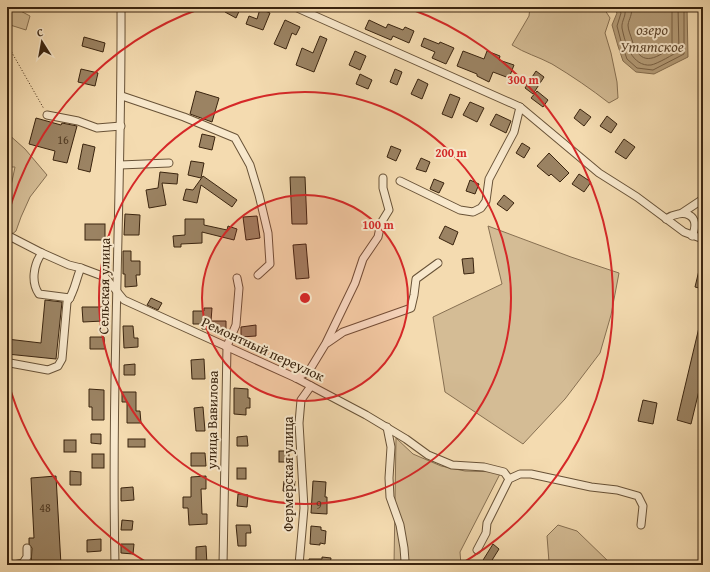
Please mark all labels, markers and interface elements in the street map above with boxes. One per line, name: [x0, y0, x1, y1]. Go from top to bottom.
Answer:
water label: озеро Утятское: [620, 19, 684, 57]
north arrow: [22, 22, 62, 62]
text: С: [36, 24, 45, 41]
text: 300 m: [507, 71, 540, 88]
house number: 16: [57, 131, 69, 148]
text: 200 m: [435, 144, 468, 161]
text: 100 m: [362, 216, 395, 233]
street label: Сельская улица: [93, 237, 115, 334]
centre of rings: [298, 291, 312, 305]
street label: Ремонтный переулок: [198, 312, 328, 387]
street label: улица Вавилова: [201, 370, 223, 471]
street label: Фермерская улица: [278, 416, 298, 532]
house number: 9: [316, 496, 322, 513]
house number: 48: [39, 499, 51, 516]

